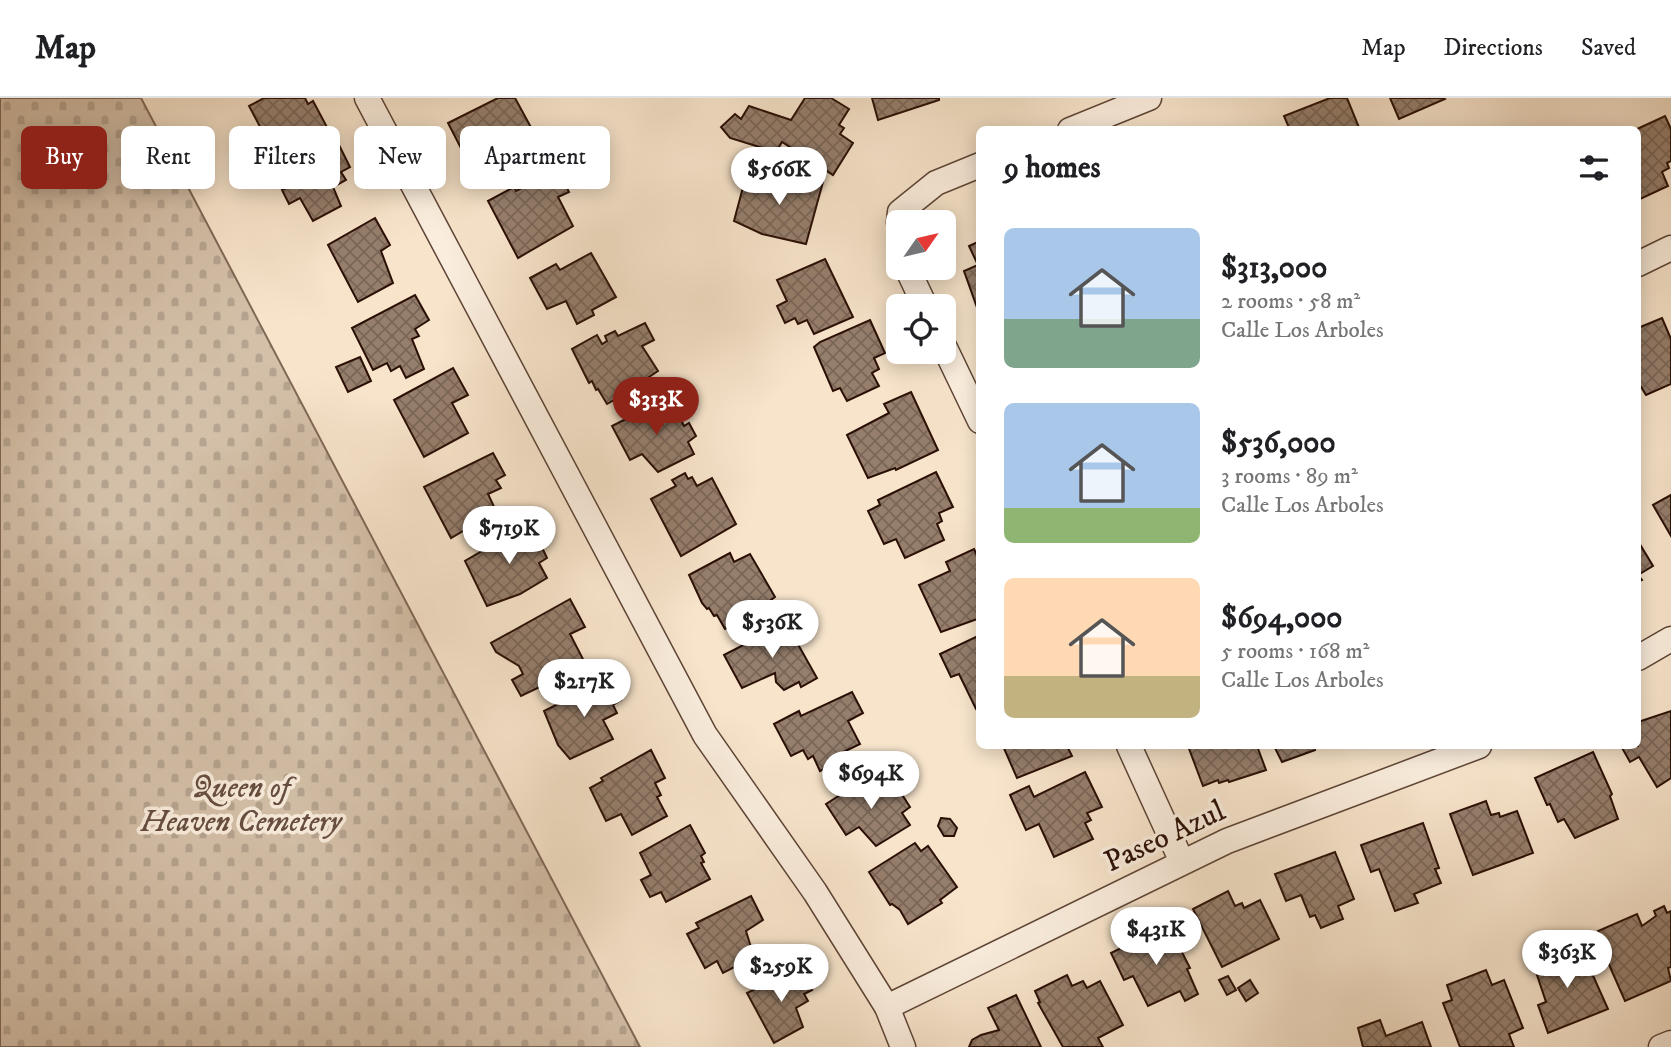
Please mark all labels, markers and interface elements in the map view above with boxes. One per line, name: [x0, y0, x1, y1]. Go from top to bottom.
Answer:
text: Map: [35, 28, 96, 69]
text: Map: [1361, 33, 1406, 63]
text: Directions: [1444, 33, 1543, 63]
text: Saved: [1581, 33, 1636, 63]
chip: Buy: [21, 126, 107, 189]
chip: Rent: [121, 126, 215, 189]
chip: Filters: [229, 126, 340, 189]
chip: New: [354, 126, 446, 189]
chip: Apartment: [460, 126, 610, 189]
pin: $566K: [730, 148, 828, 207]
icon: filters: [1575, 149, 1613, 187]
text: 9 homes: [1004, 150, 1101, 187]
text: $566K: [747, 155, 811, 184]
north arrow: [886, 210, 956, 280]
map controls: [886, 210, 956, 364]
text: $313,000: [1221, 250, 1327, 287]
icon: home: [1060, 256, 1144, 340]
text: 2 rooms · 58 m²: [1221, 287, 1360, 316]
button: locate: [886, 294, 956, 364]
text: Calle Los Arboles: [1221, 316, 1384, 345]
pin: $313K: [607, 378, 705, 437]
text: $313K: [629, 385, 683, 414]
text: $536,000: [1221, 425, 1336, 462]
icon: home: [1060, 431, 1144, 515]
text: 3 rooms · 89 m²: [1221, 462, 1358, 491]
text: Calle Los Arboles: [1221, 491, 1384, 520]
pin: $719K: [460, 506, 558, 566]
text: $719K: [479, 514, 539, 543]
text: $694,000: [1221, 600, 1342, 637]
pin: $536K: [723, 601, 821, 660]
icon: home: [1060, 606, 1144, 690]
text: $536K: [742, 608, 802, 637]
text: 5 rooms · 168 m²: [1221, 637, 1369, 666]
pin: $217K: [535, 660, 633, 719]
text: Calle Los Arboles: [1221, 666, 1384, 695]
text: $217K: [554, 667, 614, 696]
pin: $694K: [822, 752, 920, 811]
text: $694K: [838, 759, 904, 788]
park label: Queen of Heaven Cemetery: [139, 770, 344, 841]
street label: Paseo Azul: [1099, 793, 1231, 881]
pin: $431K: [1107, 908, 1205, 967]
text: $431K: [1127, 915, 1185, 944]
pin: $363K: [1518, 930, 1616, 990]
text: $363K: [1538, 938, 1596, 967]
pin: $259K: [732, 944, 830, 1004]
text: $259K: [750, 952, 812, 981]

